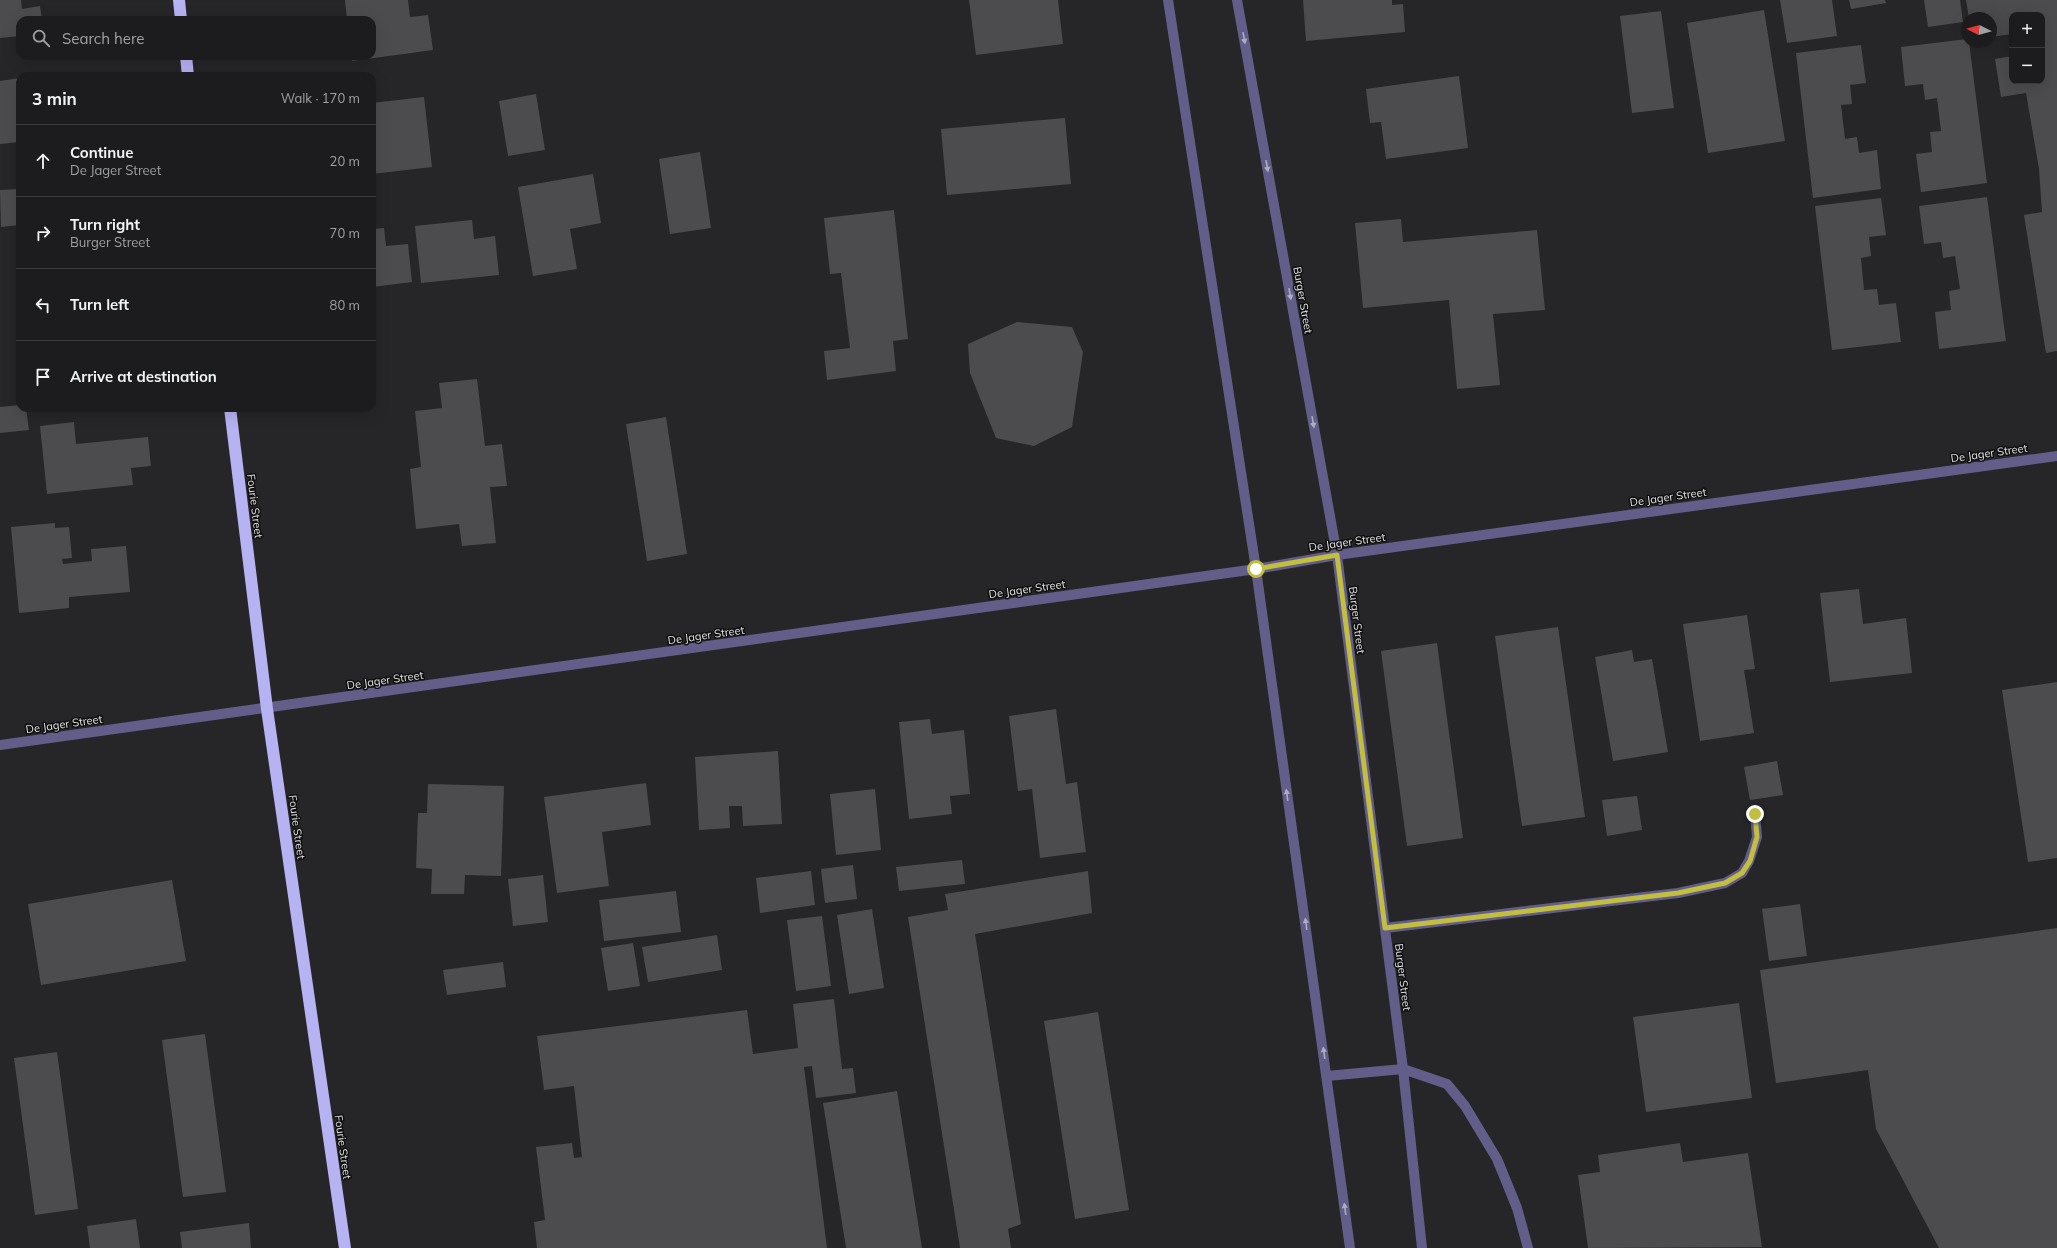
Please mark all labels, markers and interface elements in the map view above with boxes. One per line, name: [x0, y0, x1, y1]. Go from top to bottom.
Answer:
north arrow: [1961, 12, 1997, 48]
map controls: [2009, 12, 2045, 84]
button: +: [2009, 12, 2045, 48]
search box: [16, 16, 376, 60]
icon: search: [30, 27, 52, 49]
text: Search here: [62, 29, 144, 48]
one-way arrow: [1241, 32, 1247, 44]
button: −: [2009, 48, 2045, 84]
text: 3 min: [32, 88, 77, 109]
text: Walk · 170 m: [281, 90, 360, 106]
text: Continue: [70, 143, 133, 162]
icon: ahead: [32, 150, 54, 172]
text: 20 m: [330, 153, 360, 169]
one-way arrow: [1264, 160, 1270, 172]
text: De Jager Street: [70, 162, 161, 178]
text: Turn right: [70, 215, 140, 234]
icon: right: [32, 222, 54, 244]
text: 70 m: [330, 225, 360, 241]
text: Burger Street: [70, 234, 150, 250]
street label: Burger Street: [1290, 265, 1316, 335]
one-way arrow: [1287, 288, 1293, 300]
icon: left: [32, 294, 54, 316]
text: Turn left: [70, 295, 129, 314]
text: 80 m: [330, 297, 360, 313]
icon: arrive: [32, 366, 54, 388]
text: Arrive at destination: [70, 367, 217, 386]
one-way arrow: [1310, 416, 1316, 428]
street label: De Jager Street: [1950, 441, 2028, 465]
street label: Fourie Street: [244, 473, 266, 539]
street label: De Jager Street: [1629, 485, 1707, 509]
street label: De Jager Street: [1308, 530, 1386, 554]
route start: [1247, 560, 1265, 578]
street label: De Jager Street: [988, 577, 1066, 601]
street label: Burger Street: [1346, 586, 1368, 655]
street label: De Jager Street: [667, 623, 745, 647]
street label: De Jager Street: [346, 668, 424, 692]
street label: De Jager Street: [25, 712, 103, 736]
one-way arrow: [1284, 789, 1291, 801]
street label: Fourie Street: [286, 794, 308, 860]
route end: [1746, 805, 1764, 823]
one-way arrow: [1303, 918, 1309, 930]
street label: Burger Street: [1392, 943, 1414, 1012]
one-way arrow: [1321, 1047, 1327, 1059]
street label: Fourie Street: [332, 1114, 354, 1180]
one-way arrow: [1342, 1203, 1348, 1215]

